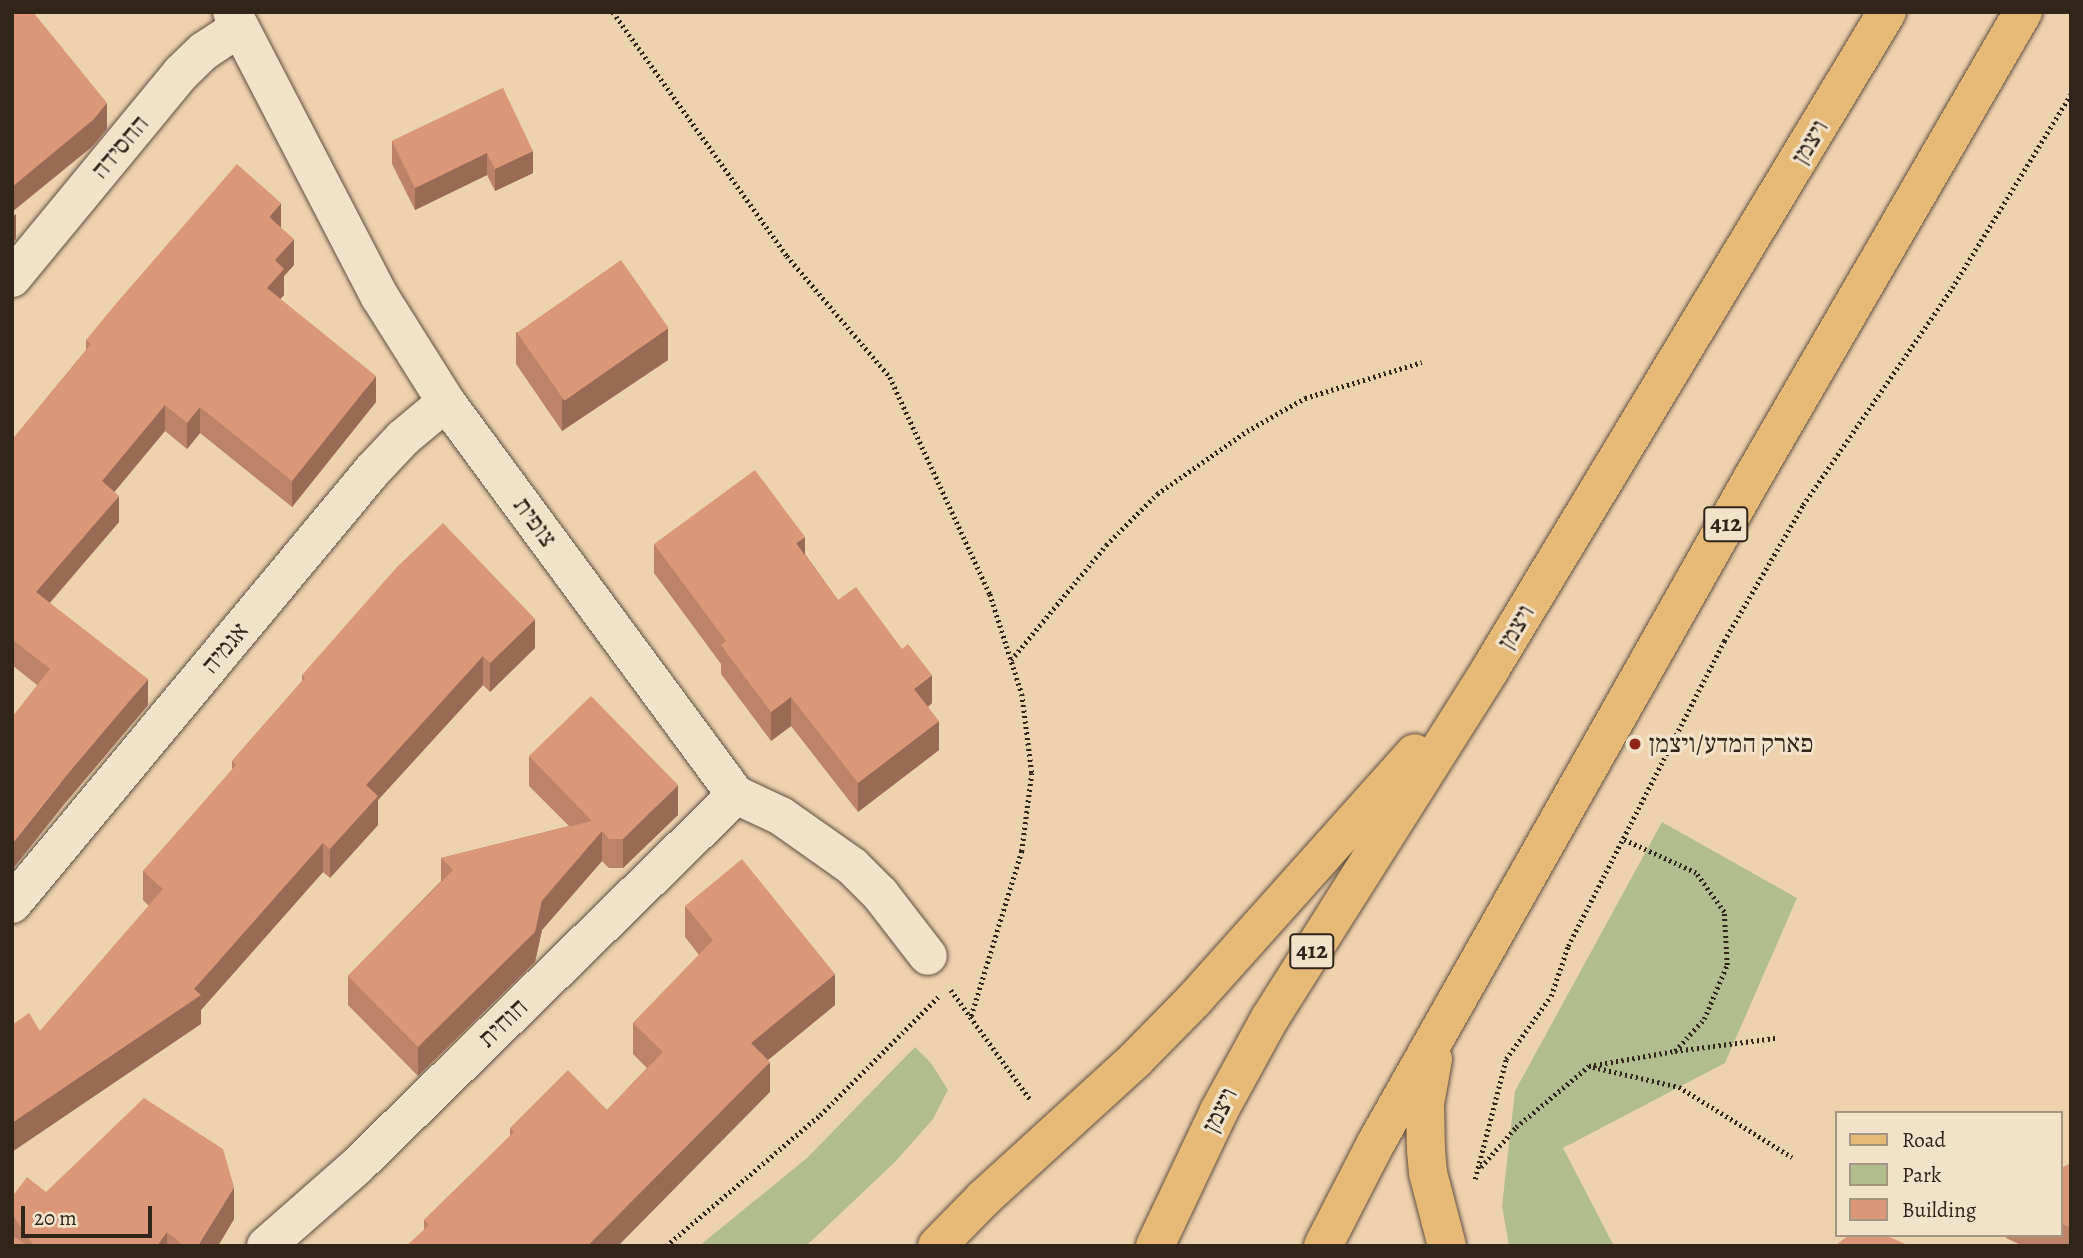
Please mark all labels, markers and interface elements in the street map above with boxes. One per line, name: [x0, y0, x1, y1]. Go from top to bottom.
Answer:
street label: החסידה: [84, 109, 156, 185]
street label: ויצמן: [1785, 114, 1835, 170]
street label: צופית: [506, 491, 564, 553]
road number: 412: [1703, 504, 1749, 544]
street label: ויצמן: [1491, 599, 1541, 655]
street label: אגמיה: [195, 616, 255, 680]
place label: פארק המדע/ויצמן: [1649, 728, 1813, 760]
marker: פארק המדע/ויצמן: [1627, 736, 1643, 752]
road number: 412: [1289, 931, 1335, 972]
street label: חוחית: [472, 992, 534, 1054]
street label: ויצמן: [1196, 1082, 1244, 1138]
legend: [1834, 1111, 2062, 1237]
text: Road: [1902, 1126, 1946, 1154]
text: Park: [1902, 1161, 1941, 1189]
scale bar: [24, 1192, 156, 1236]
text: Building: [1902, 1196, 1976, 1224]
text: 20 m: [34, 1204, 77, 1232]

